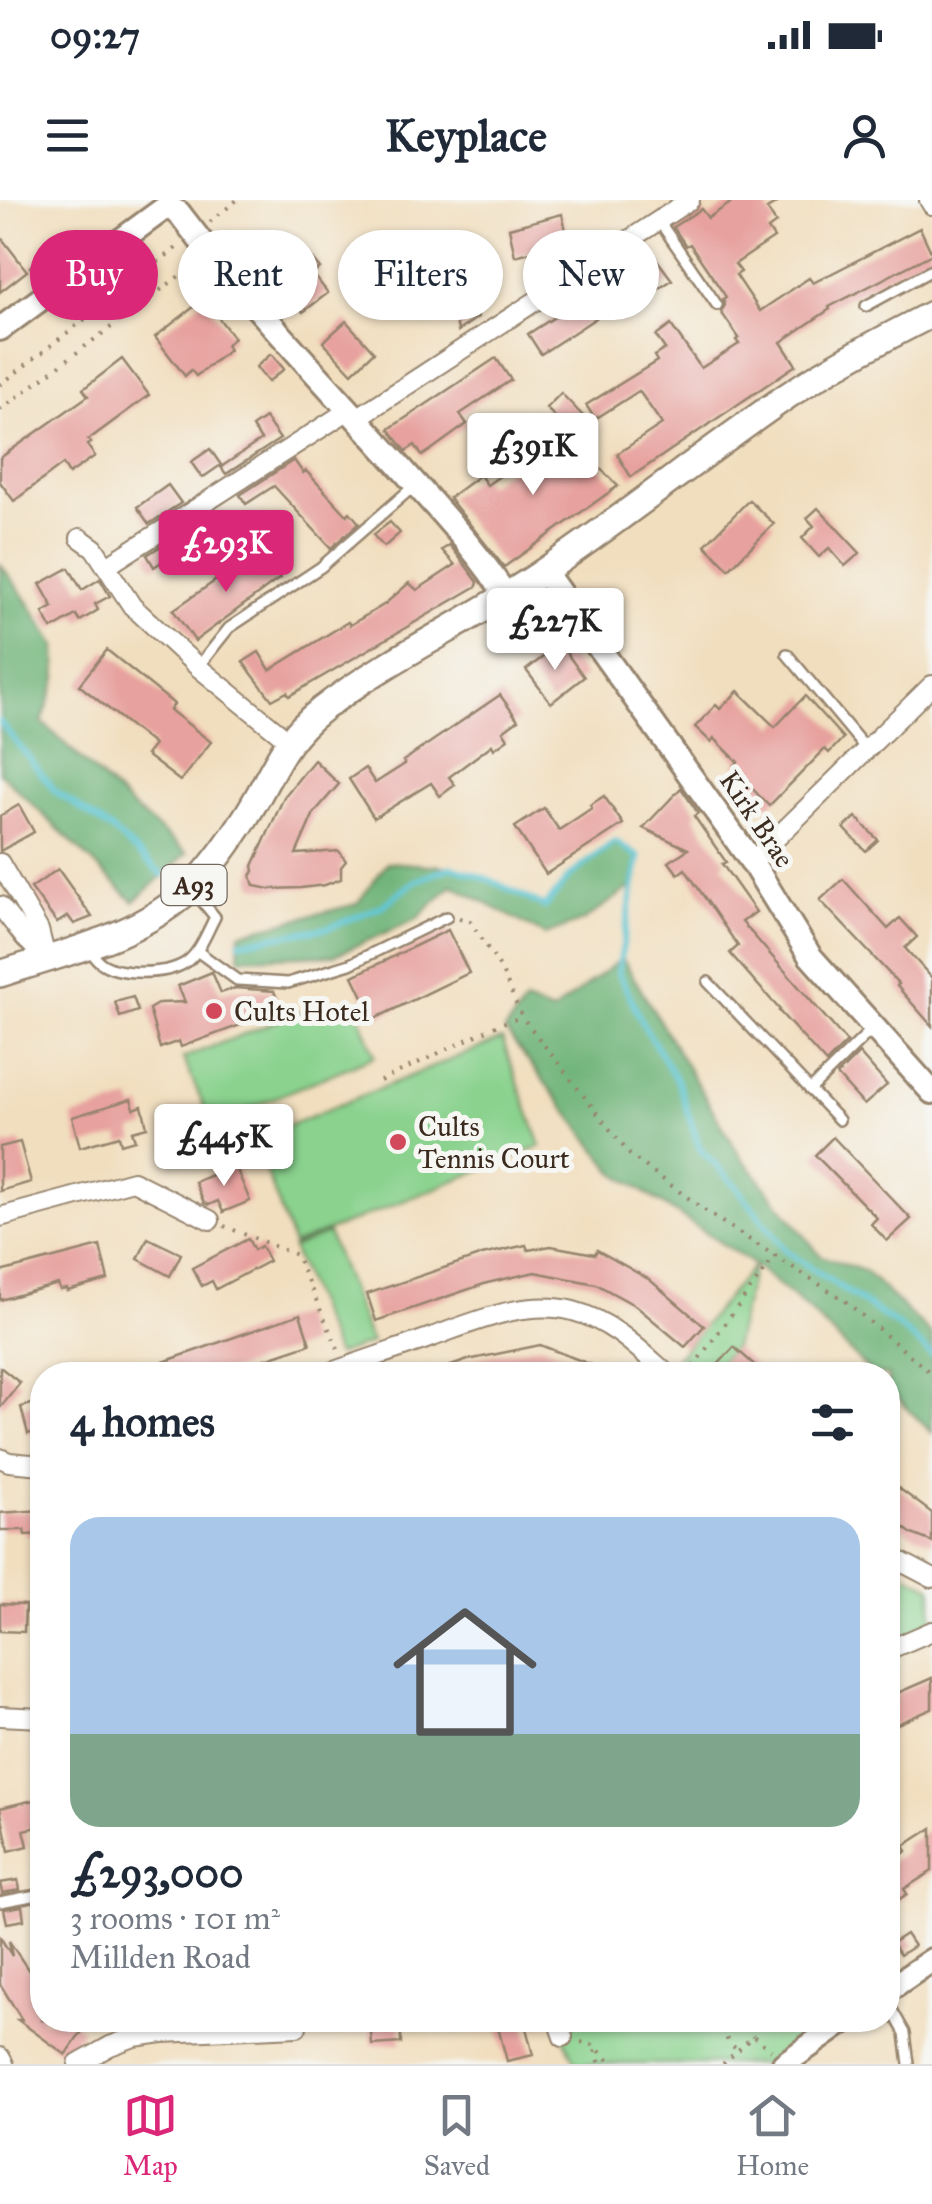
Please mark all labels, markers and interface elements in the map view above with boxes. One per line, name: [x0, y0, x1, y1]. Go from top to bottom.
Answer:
text: 09:27: [50, 12, 140, 58]
icon: menu: [40, 108, 95, 163]
text: Keyplace: [385, 108, 547, 163]
icon: person: [837, 108, 892, 163]
chip: Buy: [30, 230, 158, 320]
chip: Rent: [178, 230, 318, 320]
chip: Filters: [338, 230, 503, 320]
chip: New: [523, 230, 659, 320]
pin: £391K: [463, 413, 603, 498]
text: £391K: [489, 426, 577, 465]
pin: £293K: [156, 510, 296, 595]
text: £293K: [181, 523, 271, 562]
pin: £227K: [485, 588, 625, 673]
text: £227K: [509, 601, 601, 640]
street label: Kirk Brae: [712, 764, 802, 874]
road number: A93: [162, 865, 226, 905]
place label: Cults Hotel: [234, 994, 369, 1029]
marker: Cults Hotel: [203, 1000, 225, 1022]
pin: £445K: [154, 1104, 294, 1189]
place label: Cults Tennis Court: [418, 1109, 570, 1176]
text: £445K: [176, 1117, 272, 1156]
marker: Cults Tennis Court: [387, 1131, 409, 1153]
icon: filters: [805, 1395, 860, 1450]
text: 4 homes: [70, 1396, 215, 1448]
icon: home: [375, 1582, 555, 1762]
text: £293,000: [70, 1847, 243, 1899]
text: 3 rooms · 101 m²: [70, 1899, 280, 1938]
text: Millden Road: [70, 1938, 251, 1977]
tab: Map: [123, 2088, 178, 2183]
tab: Saved: [424, 2088, 490, 2183]
tab: Home: [736, 2088, 809, 2183]

